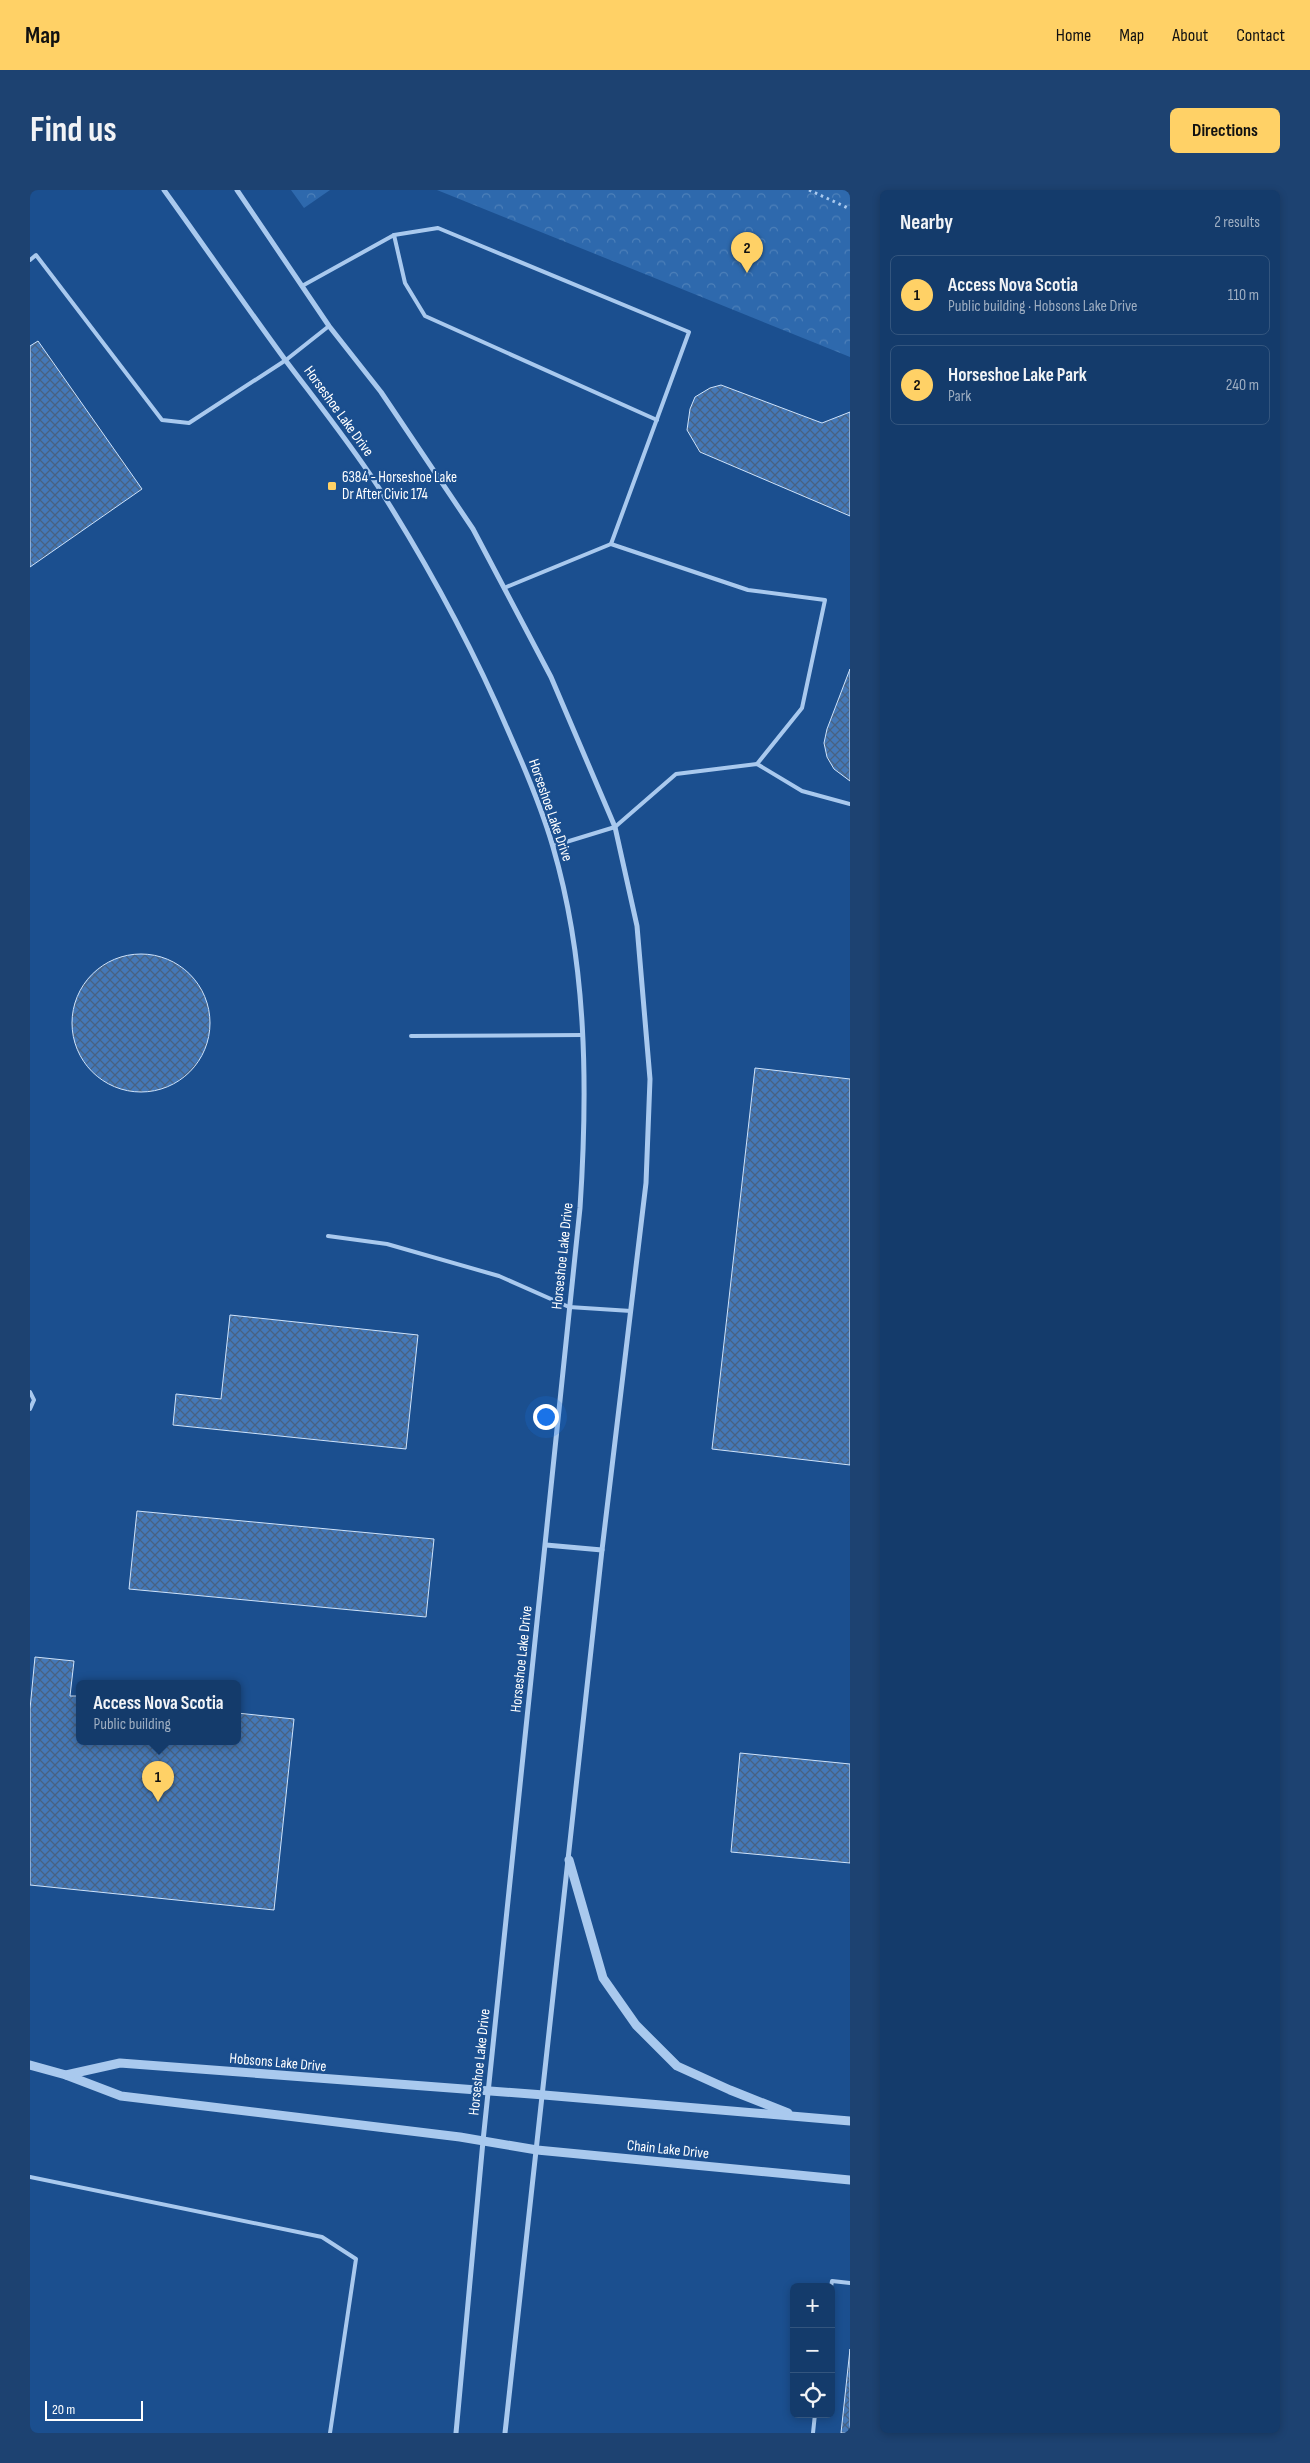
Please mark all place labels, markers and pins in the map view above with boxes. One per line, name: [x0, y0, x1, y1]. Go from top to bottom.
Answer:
pin: 2: [731, 232, 763, 273]
place label: 6384 - Horseshoe Lake Dr After Civic 174: [342, 468, 457, 504]
marker: 6384 - Horseshoe Lake Dr After Civic 174: [326, 480, 338, 492]
pin: 1: [142, 1761, 174, 1802]

